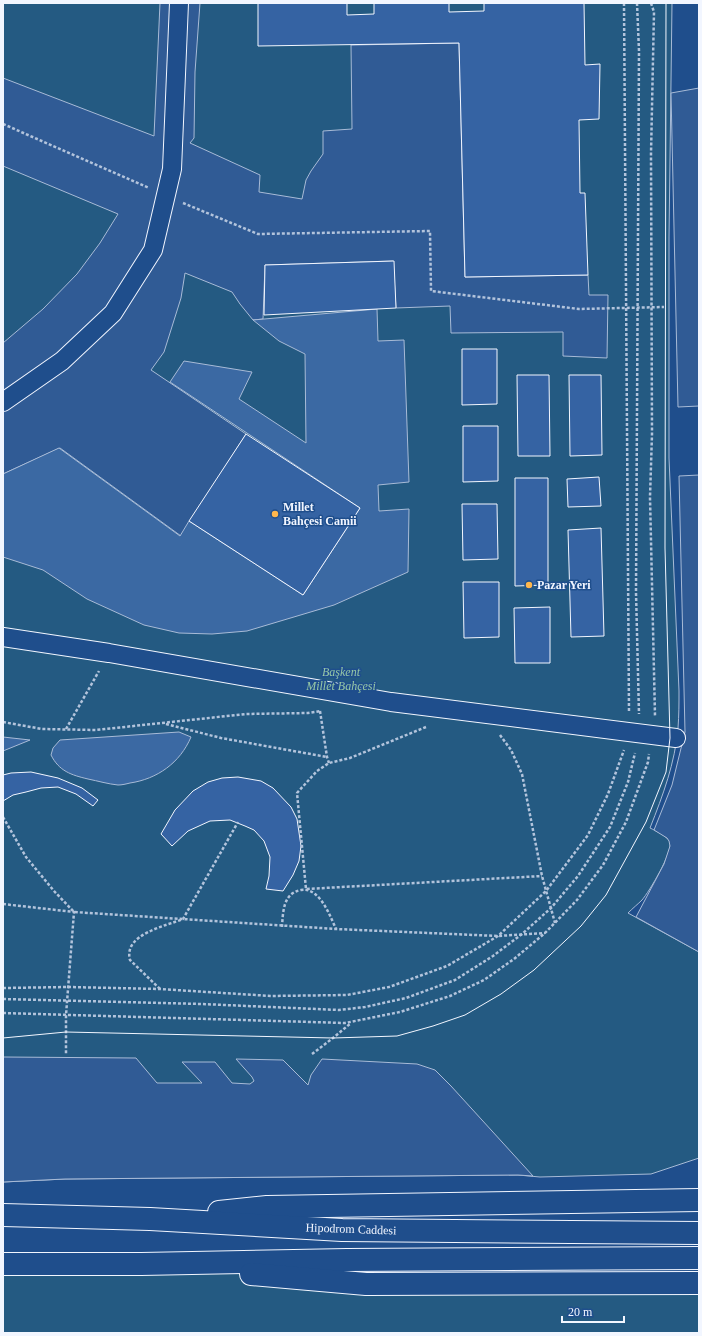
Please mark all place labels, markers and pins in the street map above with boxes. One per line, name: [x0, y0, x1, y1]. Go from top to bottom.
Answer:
place label: Millet Bahçesi Camii: [283, 500, 357, 528]
marker: Millet Bahçesi Camii: [270, 509, 280, 519]
place label: Pazar Yeri: [537, 578, 591, 592]
marker: Pazar Yeri: [524, 580, 534, 590]

